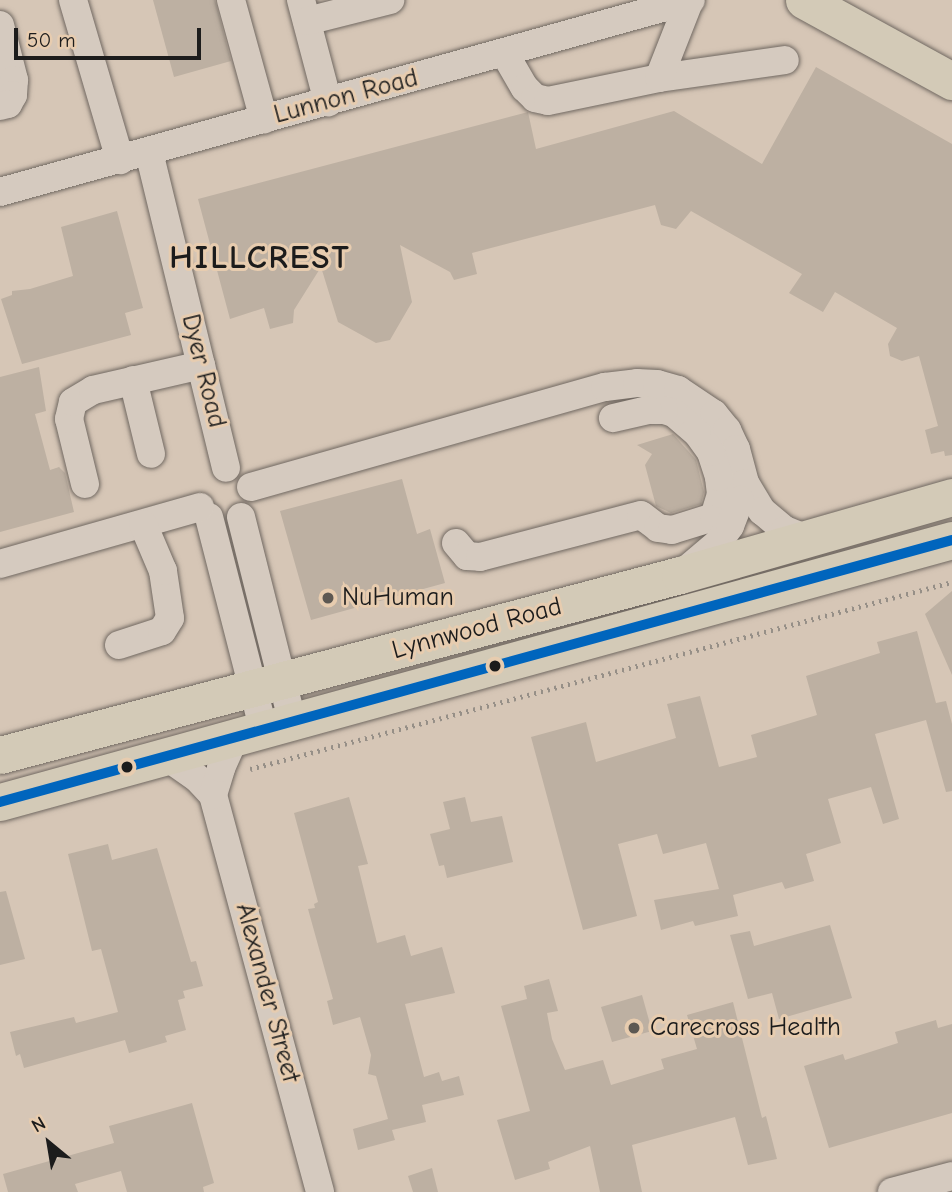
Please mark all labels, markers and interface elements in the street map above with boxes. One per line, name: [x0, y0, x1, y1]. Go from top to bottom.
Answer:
scale bar: [18, 14, 205, 58]
text: 50 m: [27, 28, 76, 52]
street label: Lunnon Road: [271, 63, 421, 131]
district label: HILLCREST: [170, 238, 350, 278]
street label: Dyer Road: [174, 311, 232, 431]
place label: NuHuman: [342, 582, 454, 614]
marker: NuHuman: [320, 590, 336, 606]
street label: Lynnwood Road: [389, 591, 565, 667]
unlabelled marker: [488, 659, 502, 673]
unlabelled marker: [120, 760, 134, 774]
street label: Alexander Street: [228, 900, 306, 1086]
place label: Carecross Health: [650, 1012, 841, 1044]
marker: Carecross Health: [624, 1018, 644, 1038]
north arrow: [14, 1108, 84, 1178]
text: N: [28, 1112, 49, 1137]

